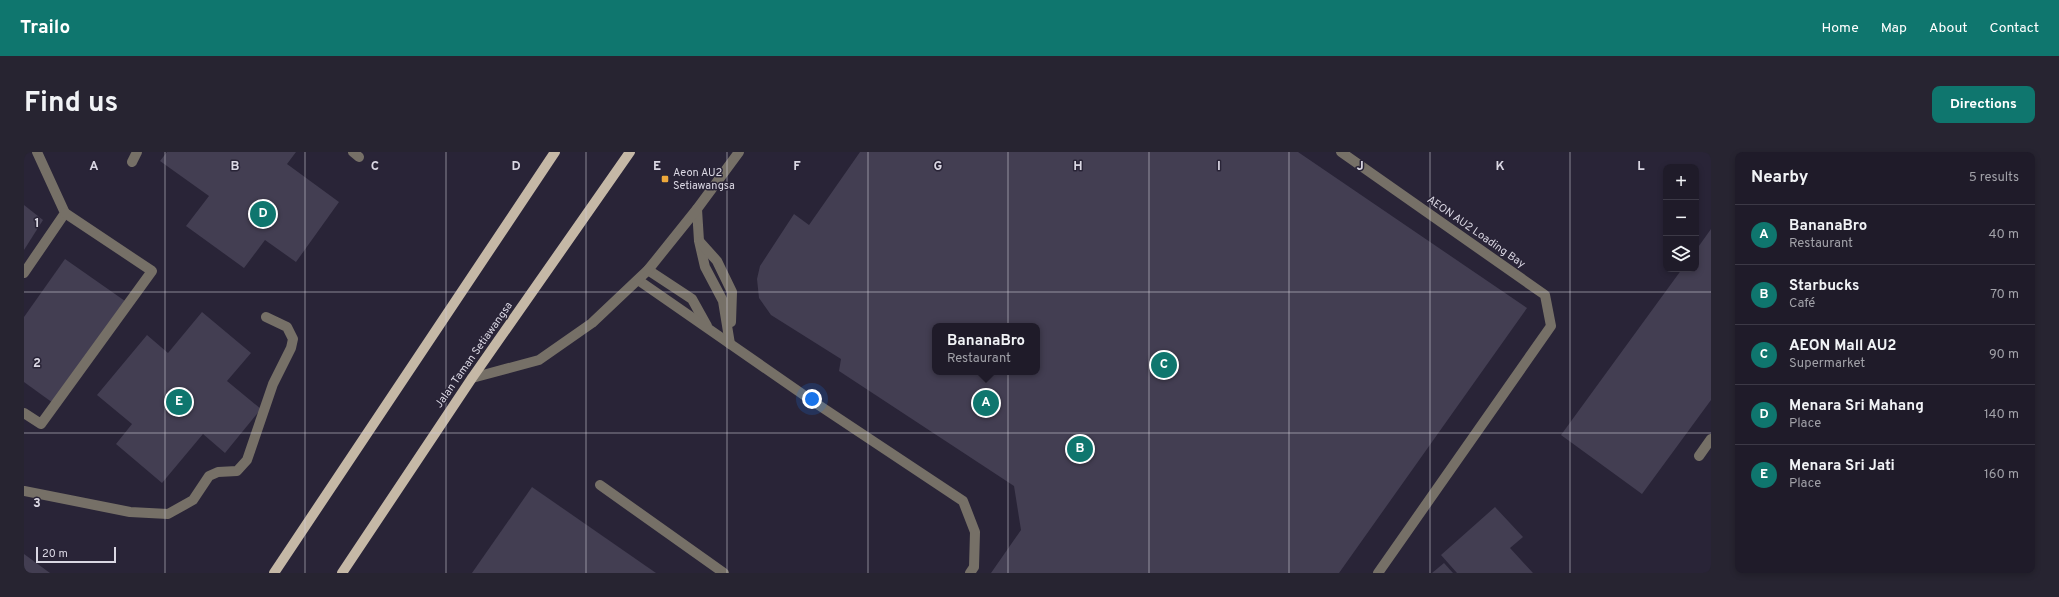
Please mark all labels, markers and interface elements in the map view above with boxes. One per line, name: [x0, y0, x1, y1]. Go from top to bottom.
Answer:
text: Trailo: [20, 16, 70, 40]
text: Home: [1822, 20, 1859, 37]
text: Map: [1881, 20, 1907, 37]
text: About: [1929, 20, 1968, 37]
text: Contact: [1990, 20, 2039, 37]
text: Find us: [24, 86, 118, 122]
button: Directions: [1932, 86, 2035, 123]
text: A: [89, 159, 99, 175]
text: B: [231, 159, 240, 175]
text: C: [371, 159, 379, 175]
text: D: [511, 159, 521, 175]
text: E: [653, 159, 661, 175]
text: F: [793, 159, 801, 175]
text: G: [934, 159, 943, 175]
text: H: [1073, 159, 1083, 175]
text: I: [1217, 159, 1221, 175]
text: J: [1356, 159, 1364, 175]
text: K: [1495, 159, 1505, 175]
text: L: [1637, 159, 1645, 175]
map controls: [1663, 164, 1699, 272]
button: +: [1663, 164, 1699, 200]
place label: Aeon AU2 Setiawangsa: [673, 166, 735, 193]
text: Nearby: [1751, 167, 1808, 189]
text: 5 results: [1969, 170, 2019, 186]
marker: Aeon AU2 Setiawangsa: [660, 174, 670, 184]
street label: AEON AU2 Loading Bay: [1424, 193, 1528, 271]
pin: D: [250, 199, 276, 229]
button: −: [1663, 200, 1699, 236]
text: 1: [34, 216, 40, 232]
text: BananaBro: [1789, 217, 1867, 236]
text: A: [1759, 227, 1769, 243]
text: 40 m: [1989, 227, 2019, 243]
button: layers: [1663, 236, 1699, 272]
text: Restaurant: [1789, 236, 1853, 252]
text: Starbucks: [1789, 277, 1859, 296]
text: B: [1760, 287, 1768, 303]
text: 70 m: [1990, 287, 2019, 303]
text: Café: [1789, 296, 1815, 312]
street label: Jalan Taman Setiawangsa: [432, 299, 516, 411]
popup: [932, 323, 1040, 375]
text: BananaBro: [947, 332, 1025, 351]
text: AEON Mall AU2: [1789, 337, 1897, 356]
text: C: [1760, 347, 1768, 363]
text: 90 m: [1989, 347, 2019, 363]
pin: C: [1151, 350, 1177, 380]
text: Restaurant: [947, 351, 1011, 367]
text: 2: [33, 356, 41, 372]
text: Supermarket: [1789, 356, 1865, 372]
pin: E: [166, 387, 192, 417]
pin: A: [973, 388, 999, 418]
your location: [802, 389, 822, 409]
text: Menara Sri Mahang: [1789, 397, 1924, 416]
text: D: [1759, 407, 1769, 423]
text: 140 m: [1984, 407, 2019, 423]
text: Place: [1789, 416, 1821, 432]
pin: B: [1067, 434, 1093, 464]
text: Menara Sri Jati: [1789, 457, 1895, 476]
text: E: [1760, 467, 1768, 483]
text: 160 m: [1984, 467, 2019, 483]
text: Place: [1789, 476, 1821, 492]
text: 3: [33, 496, 41, 512]
scale bar: [36, 545, 116, 564]
text: 20 m: [42, 547, 68, 561]

